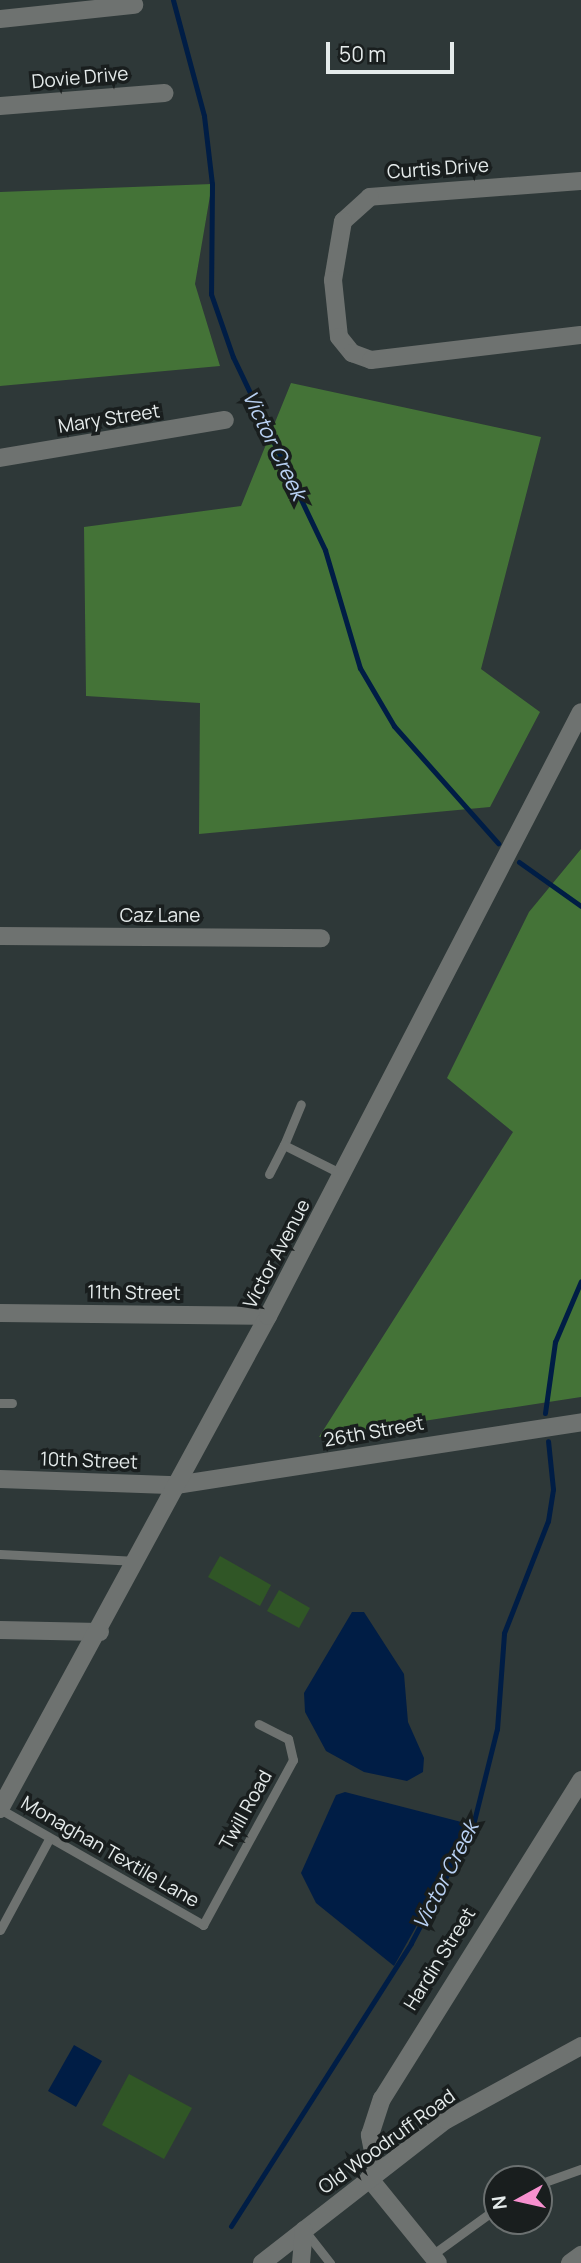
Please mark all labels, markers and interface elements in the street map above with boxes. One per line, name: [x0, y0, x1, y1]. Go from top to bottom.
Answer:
scale bar: [329, 28, 457, 72]
text: 50 m: [339, 40, 386, 68]
street label: Dovie Drive: [31, 62, 129, 94]
street label: Curtis Drive: [386, 154, 490, 184]
water label: Victor Creek: [238, 386, 312, 504]
street label: Mary Street: [56, 400, 162, 438]
street label: Caz Lane: [120, 905, 200, 927]
street label: Victor Avenue: [239, 1196, 315, 1312]
street label: 11th Street: [87, 1281, 181, 1305]
street label: 26th Street: [322, 1412, 426, 1452]
street label: 10th Street: [40, 1448, 138, 1474]
street label: Twill Road: [215, 1766, 277, 1854]
street label: Monaghan Textile Lane: [17, 1792, 203, 1912]
water label: Victor Creek: [407, 1817, 483, 1933]
street label: Hardin Street: [399, 1903, 481, 2015]
street label: Old Woodruff Road: [314, 2085, 460, 2199]
north arrow: [483, 2165, 553, 2235]
text: N: [485, 2194, 513, 2211]

